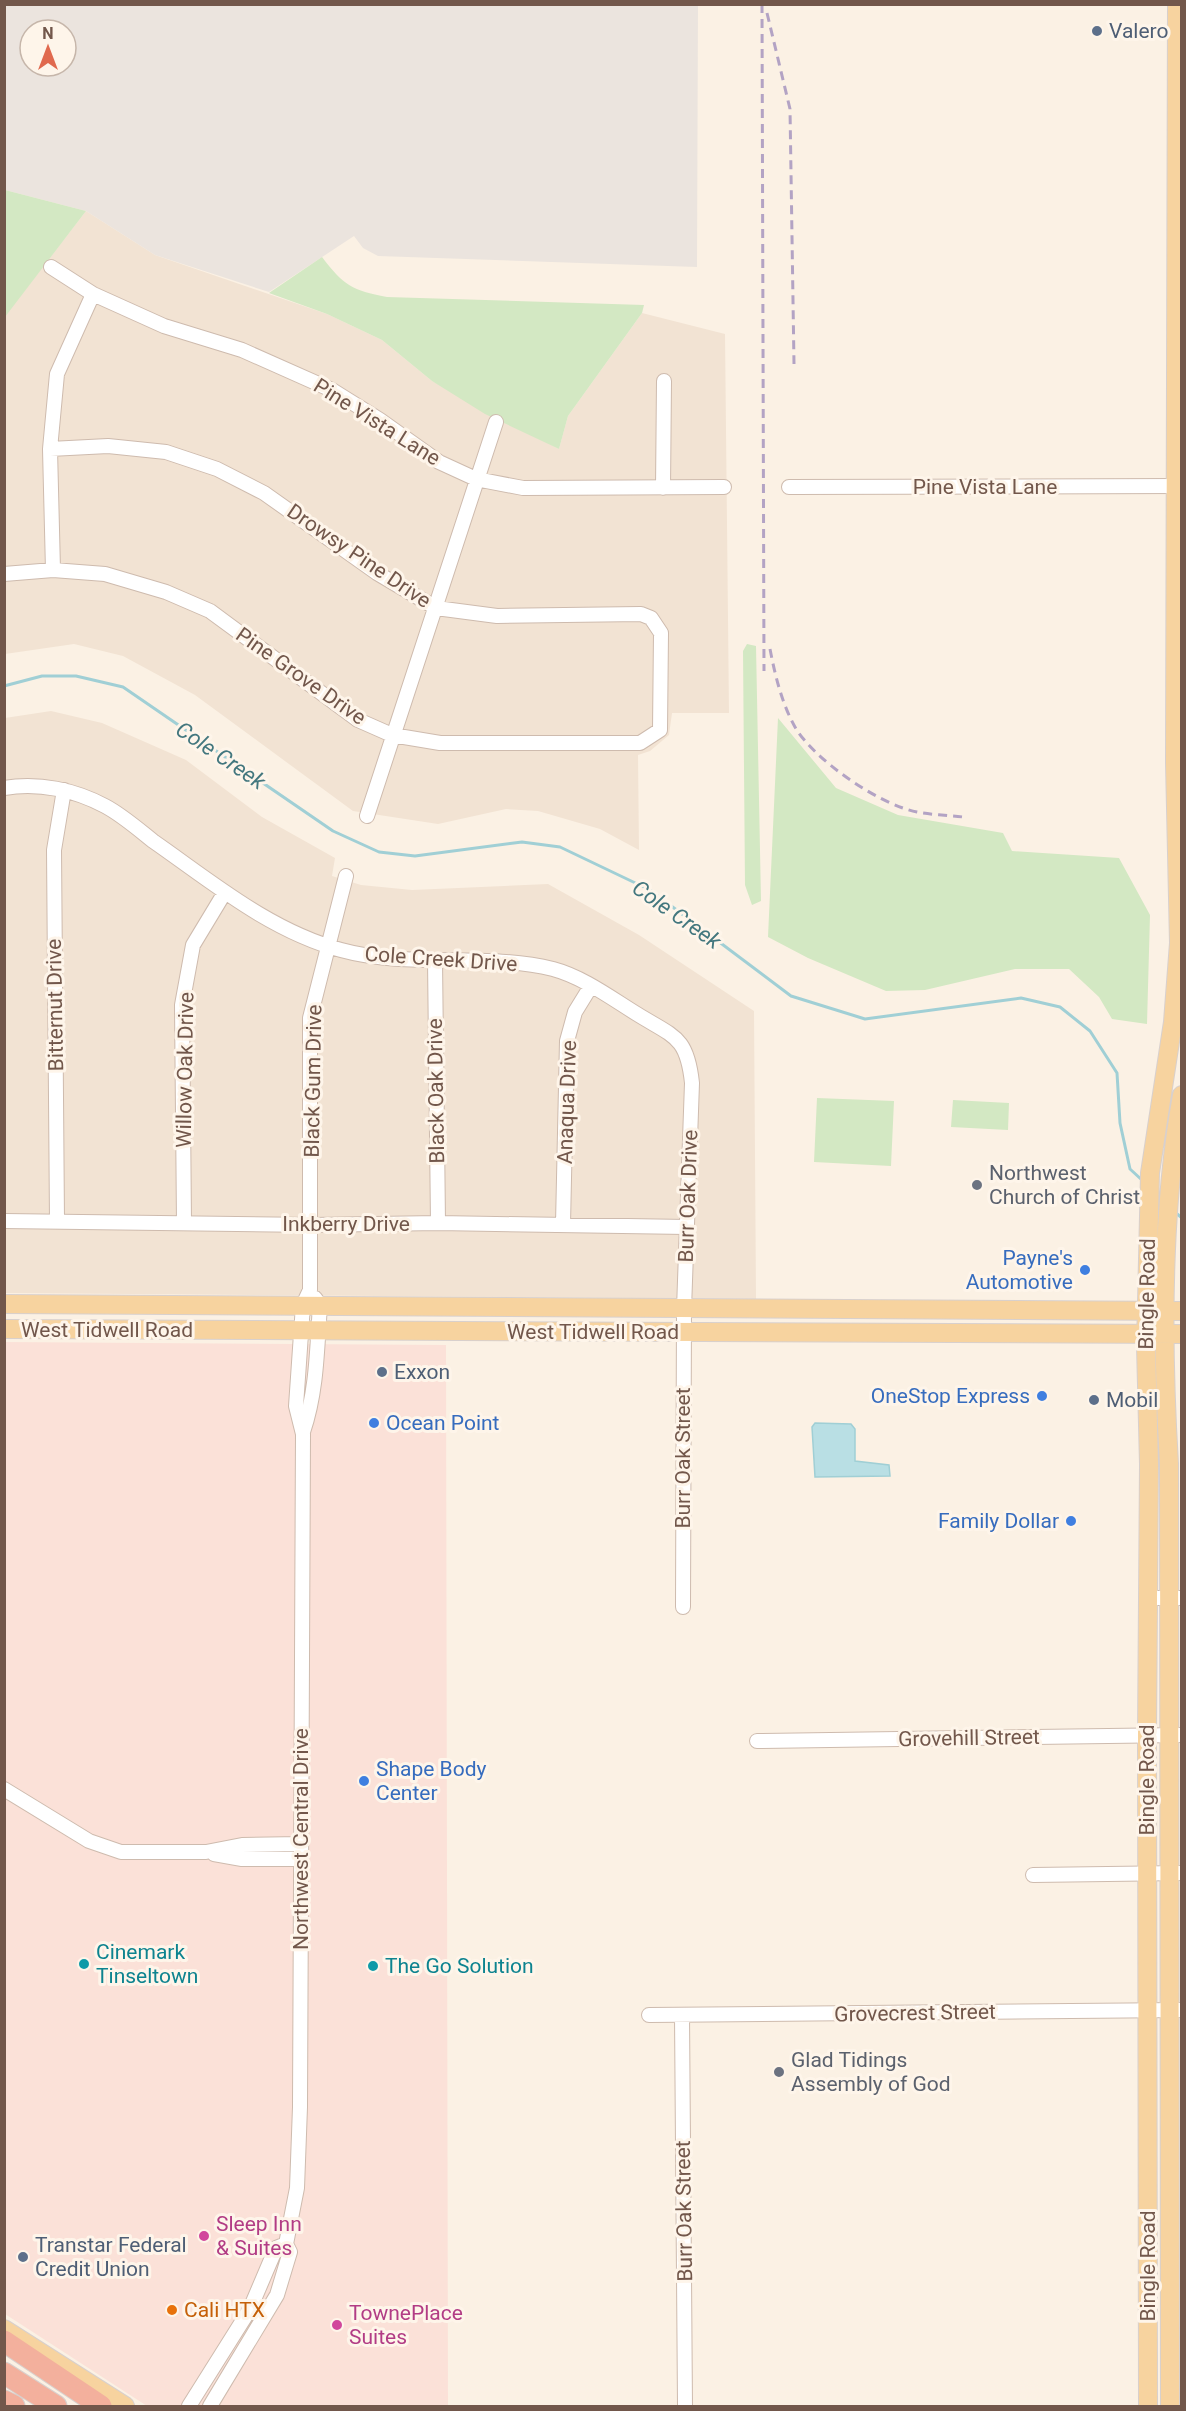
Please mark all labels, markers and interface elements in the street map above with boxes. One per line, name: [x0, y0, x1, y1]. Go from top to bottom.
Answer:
north arrow: [18, 18, 78, 78]
place label: Valero: [1109, 19, 1168, 43]
text: N: [42, 24, 54, 43]
marker: Valero: [1090, 24, 1104, 38]
street label: Pine Vista Lane: [309, 374, 445, 470]
street label: Pine Vista Lane: [913, 475, 1057, 499]
street label: Drowsy Pine Drive: [283, 499, 435, 613]
street label: Pine Grove Drive: [231, 622, 371, 730]
water label: Cole Creek: [171, 716, 271, 795]
water label: Cole Creek: [628, 875, 727, 955]
street label: Bitternut Drive: [42, 938, 68, 1072]
street label: Cole Creek Drive: [364, 942, 518, 976]
street label: Willow Oak Drive: [172, 992, 198, 1148]
street label: Black Gum Drive: [300, 1004, 326, 1158]
street label: Black Oak Drive: [423, 1018, 449, 1164]
street label: Anaqua Drive: [553, 1040, 581, 1164]
street label: Burr Oak Drive: [674, 1129, 702, 1263]
place label: Northwest Church of Christ: [989, 1161, 1140, 1209]
marker: Northwest Church of Christ: [970, 1178, 984, 1192]
street label: Inkberry Drive: [282, 1212, 410, 1236]
street label: Bingle Road: [1134, 1238, 1160, 1350]
place label: Payne's Automotive: [966, 1246, 1073, 1294]
marker: Payne's Automotive: [1078, 1263, 1092, 1277]
street label: West Tidwell Road: [21, 1318, 193, 1342]
street label: West Tidwell Road: [507, 1320, 679, 1344]
place label: Exxon: [394, 1360, 450, 1384]
marker: Exxon: [375, 1365, 389, 1379]
place label: OneStop Express: [871, 1384, 1030, 1408]
street label: Burr Oak Street: [671, 1387, 695, 1529]
place label: Mobil: [1106, 1388, 1158, 1412]
marker: OneStop Express: [1035, 1389, 1049, 1403]
marker: Mobil: [1087, 1393, 1101, 1407]
place label: Ocean Point: [386, 1411, 500, 1435]
marker: Ocean Point: [367, 1416, 381, 1430]
place label: Family Dollar: [938, 1509, 1059, 1533]
marker: Family Dollar: [1064, 1514, 1078, 1528]
street label: Bingle Road: [1135, 1724, 1159, 1836]
street label: Grovehill Street: [898, 1725, 1040, 1751]
street label: Northwest Central Drive: [289, 1728, 313, 1950]
place label: Shape Body Center: [376, 1757, 486, 1805]
marker: Shape Body Center: [357, 1774, 371, 1788]
place label: Cinemark Tinseltown: [96, 1940, 198, 1988]
place label: The Go Solution: [385, 1954, 534, 1978]
marker: Cinemark Tinseltown: [77, 1957, 91, 1971]
marker: The Go Solution: [366, 1959, 380, 1973]
street label: Grovecrest Street: [834, 2000, 996, 2026]
place label: Glad Tidings Assembly of God: [791, 2048, 951, 2096]
marker: Glad Tidings Assembly of God: [772, 2065, 786, 2079]
street label: Burr Oak Street: [671, 2140, 697, 2282]
street label: Bingle Road: [1136, 2210, 1160, 2322]
place label: Sleep Inn & Suites: [216, 2212, 302, 2260]
marker: Sleep Inn & Suites: [197, 2229, 211, 2243]
place label: Transtar Federal Credit Union: [35, 2233, 187, 2281]
marker: Transtar Federal Credit Union: [16, 2250, 30, 2264]
place label: Cali HTX: [184, 2298, 265, 2322]
place label: TownePlace Suites: [349, 2301, 463, 2349]
marker: Cali HTX: [165, 2303, 179, 2317]
marker: TownePlace Suites: [330, 2318, 344, 2332]

